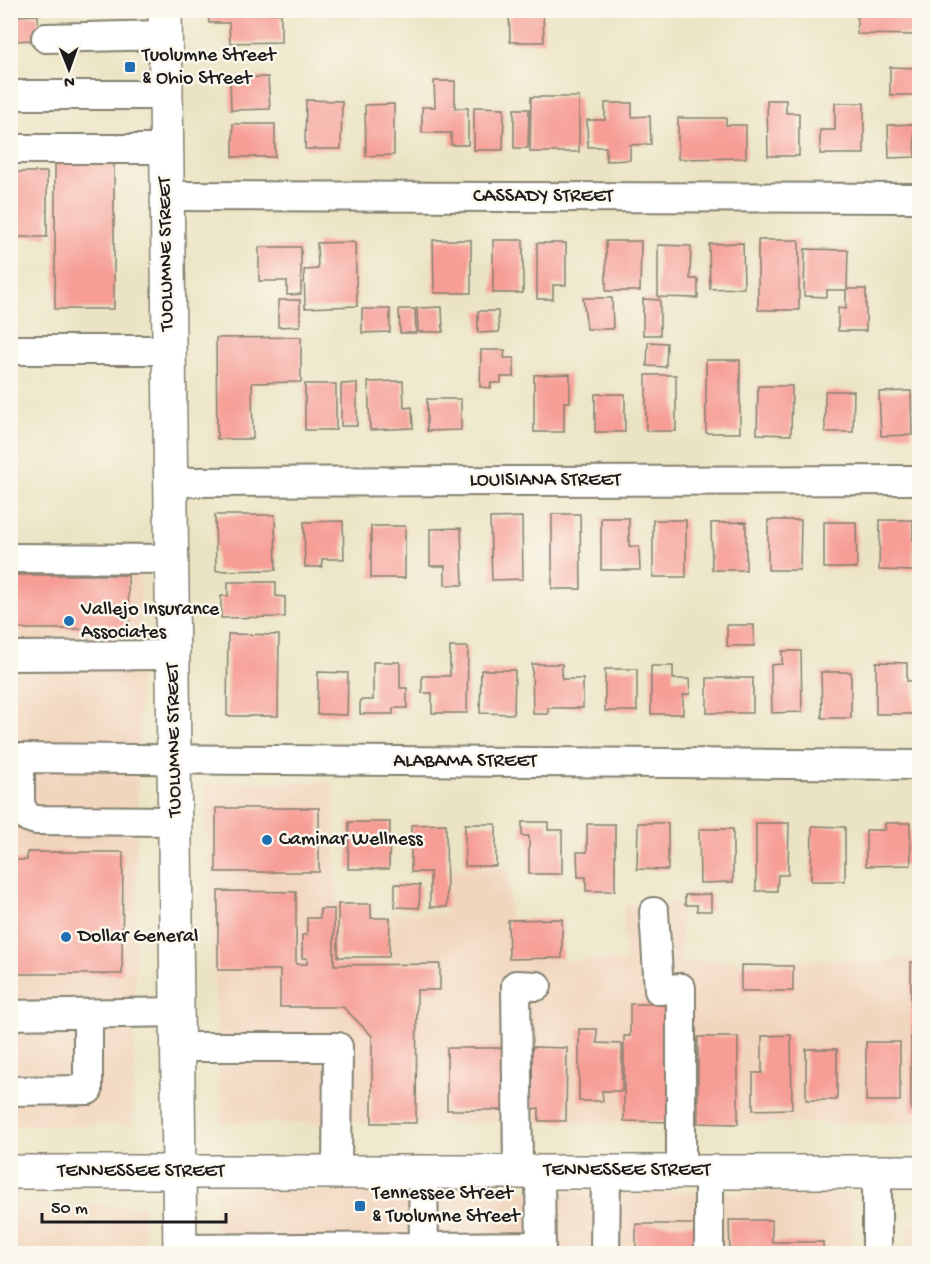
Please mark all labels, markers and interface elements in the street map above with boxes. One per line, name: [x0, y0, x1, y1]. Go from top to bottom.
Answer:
north arrow: [39, 39, 99, 99]
place label: Tuolumne Street & Ohio Street: [141, 45, 277, 91]
marker: Tuolumne Street & Ohio Street: [123, 60, 137, 74]
text: N: [63, 71, 75, 90]
street label: TUOLUMNE STREET: [154, 175, 180, 332]
street label: CASSADY STREET: [473, 186, 614, 209]
street label: LOUISIANA STREET: [469, 470, 622, 493]
place label: Vallejo Insurance Associates: [80, 599, 220, 645]
marker: Vallejo Insurance Associates: [62, 614, 76, 628]
street label: TUOLUMNE STREET: [162, 661, 188, 818]
street label: ALABAMA STREET: [393, 751, 538, 774]
place label: Caminar Wellness: [279, 829, 423, 852]
marker: Caminar Wellness: [260, 833, 274, 847]
place label: Dollar General: [76, 926, 199, 949]
marker: Dollar General: [59, 930, 73, 944]
street label: TENNESSEE STREET: [542, 1160, 712, 1183]
street label: TENNESSEE STREET: [56, 1161, 226, 1184]
place label: Tennessee Street & Tuolumne Street: [371, 1183, 521, 1229]
scale bar: [42, 1186, 226, 1224]
text: 50 m: [51, 1199, 88, 1220]
marker: Tennessee Street & Tuolumne Street: [353, 1199, 367, 1213]

